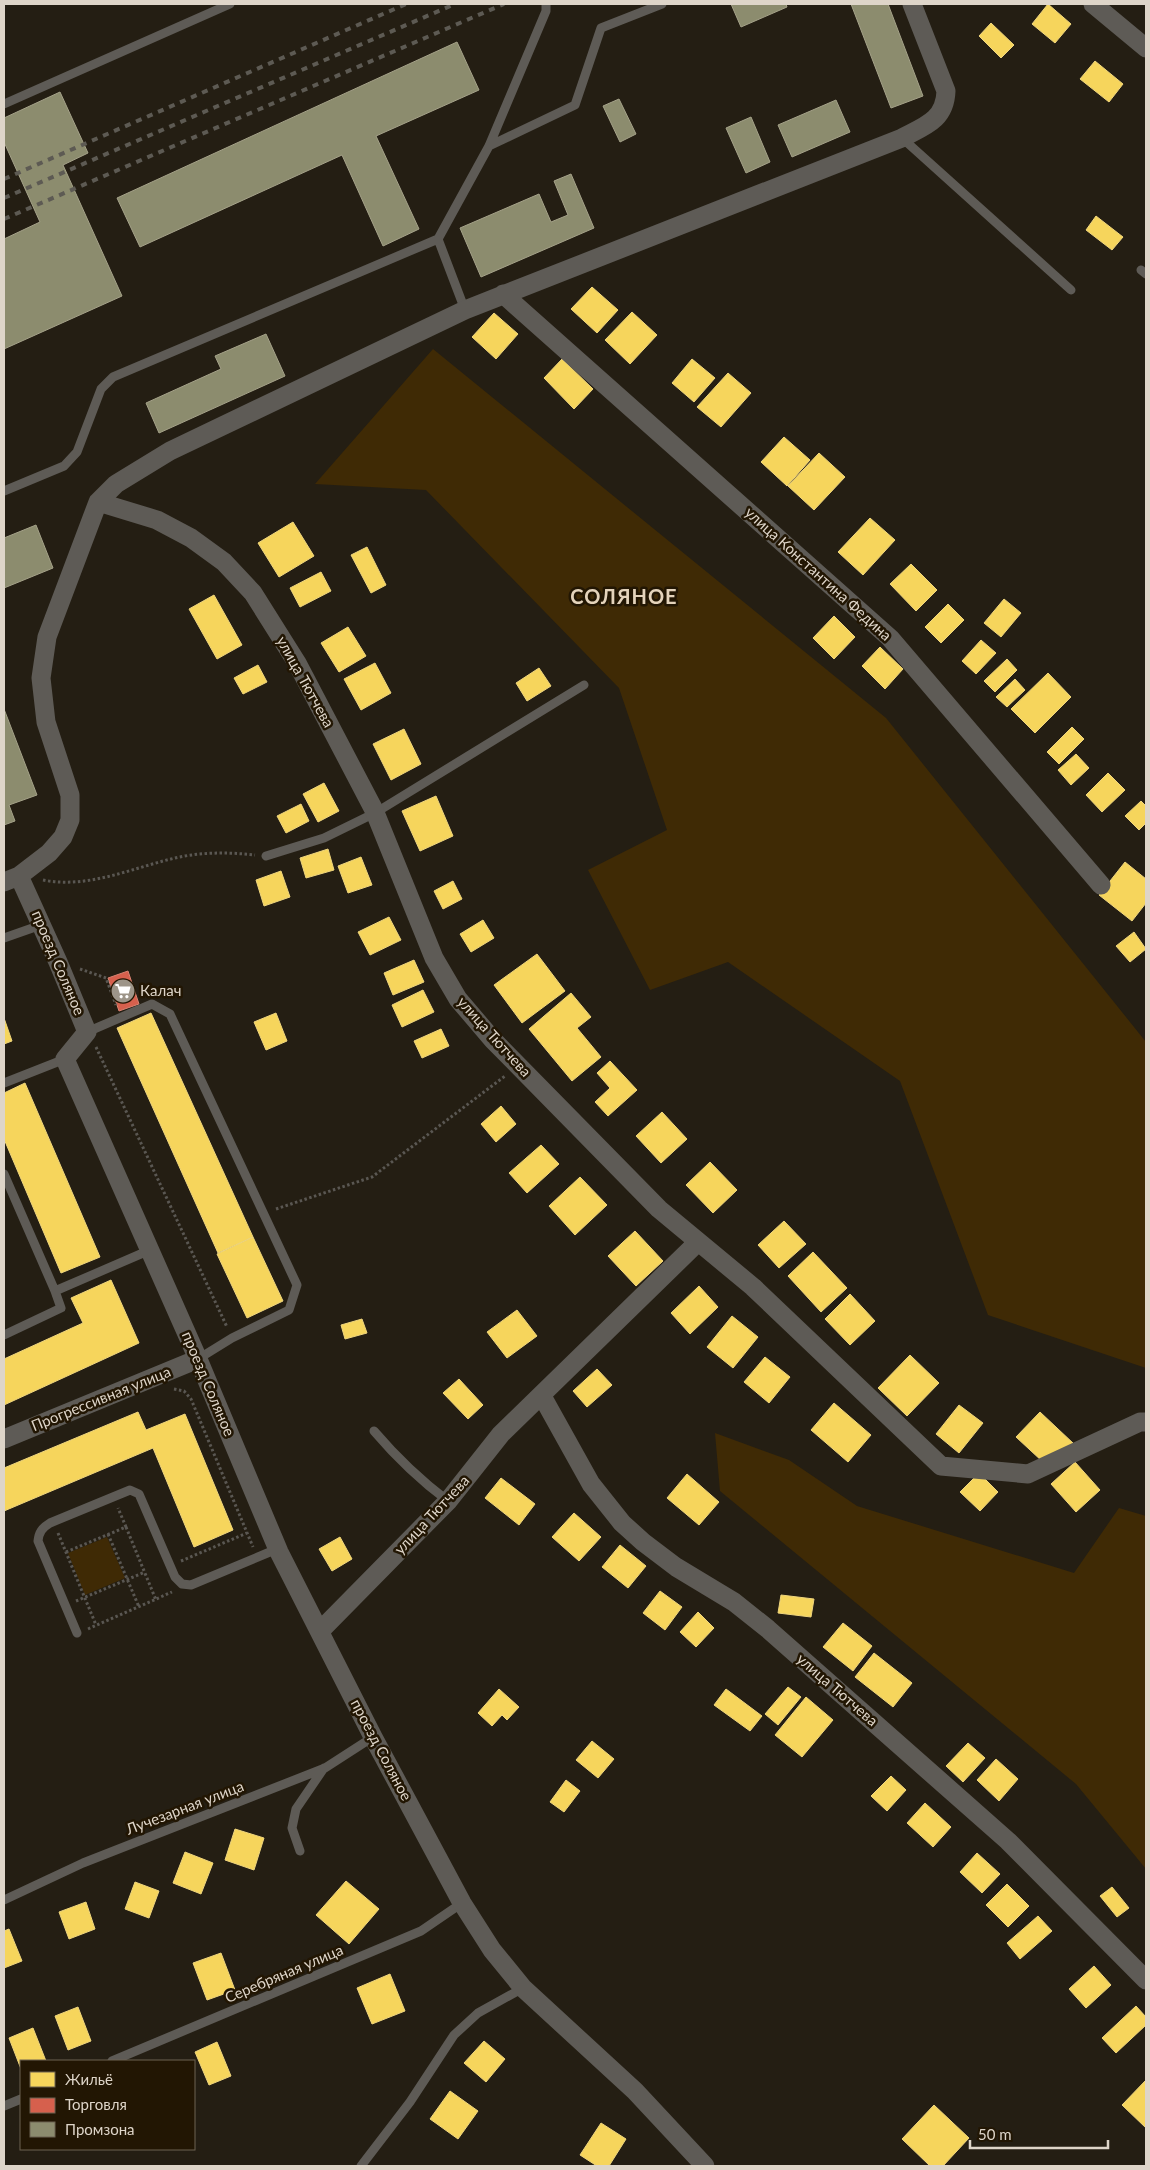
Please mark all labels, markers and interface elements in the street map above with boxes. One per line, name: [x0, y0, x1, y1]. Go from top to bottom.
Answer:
street label: улица Константина Федина: [742, 503, 896, 644]
district label: СОЛЯНОЕ: [570, 584, 678, 608]
street label: улица Тютчева: [273, 633, 338, 730]
street label: проезд Соляное: [29, 907, 89, 1018]
supermarket icon: Калач: [110, 978, 136, 1004]
place label: Калач: [140, 981, 181, 999]
street label: улица Тютчева: [454, 993, 535, 1080]
street label: проезд Соляное: [179, 1328, 239, 1439]
street label: Прогрессивная улица: [28, 1362, 173, 1434]
street label: улица Тютчева: [390, 1471, 472, 1558]
street label: улица Тютчева: [793, 1649, 882, 1729]
street label: проезд Соляное: [348, 1696, 416, 1803]
street label: Лучезарная улица: [122, 1776, 246, 1838]
street label: Серебряная улица: [222, 1940, 345, 2006]
legend: [20, 2060, 195, 2150]
text: Жильё: [65, 2070, 113, 2088]
text: Торговля: [65, 2095, 127, 2113]
scale bar: [970, 2118, 1108, 2150]
text: Промзона: [65, 2120, 135, 2138]
text: 50 m: [978, 2125, 1012, 2143]

